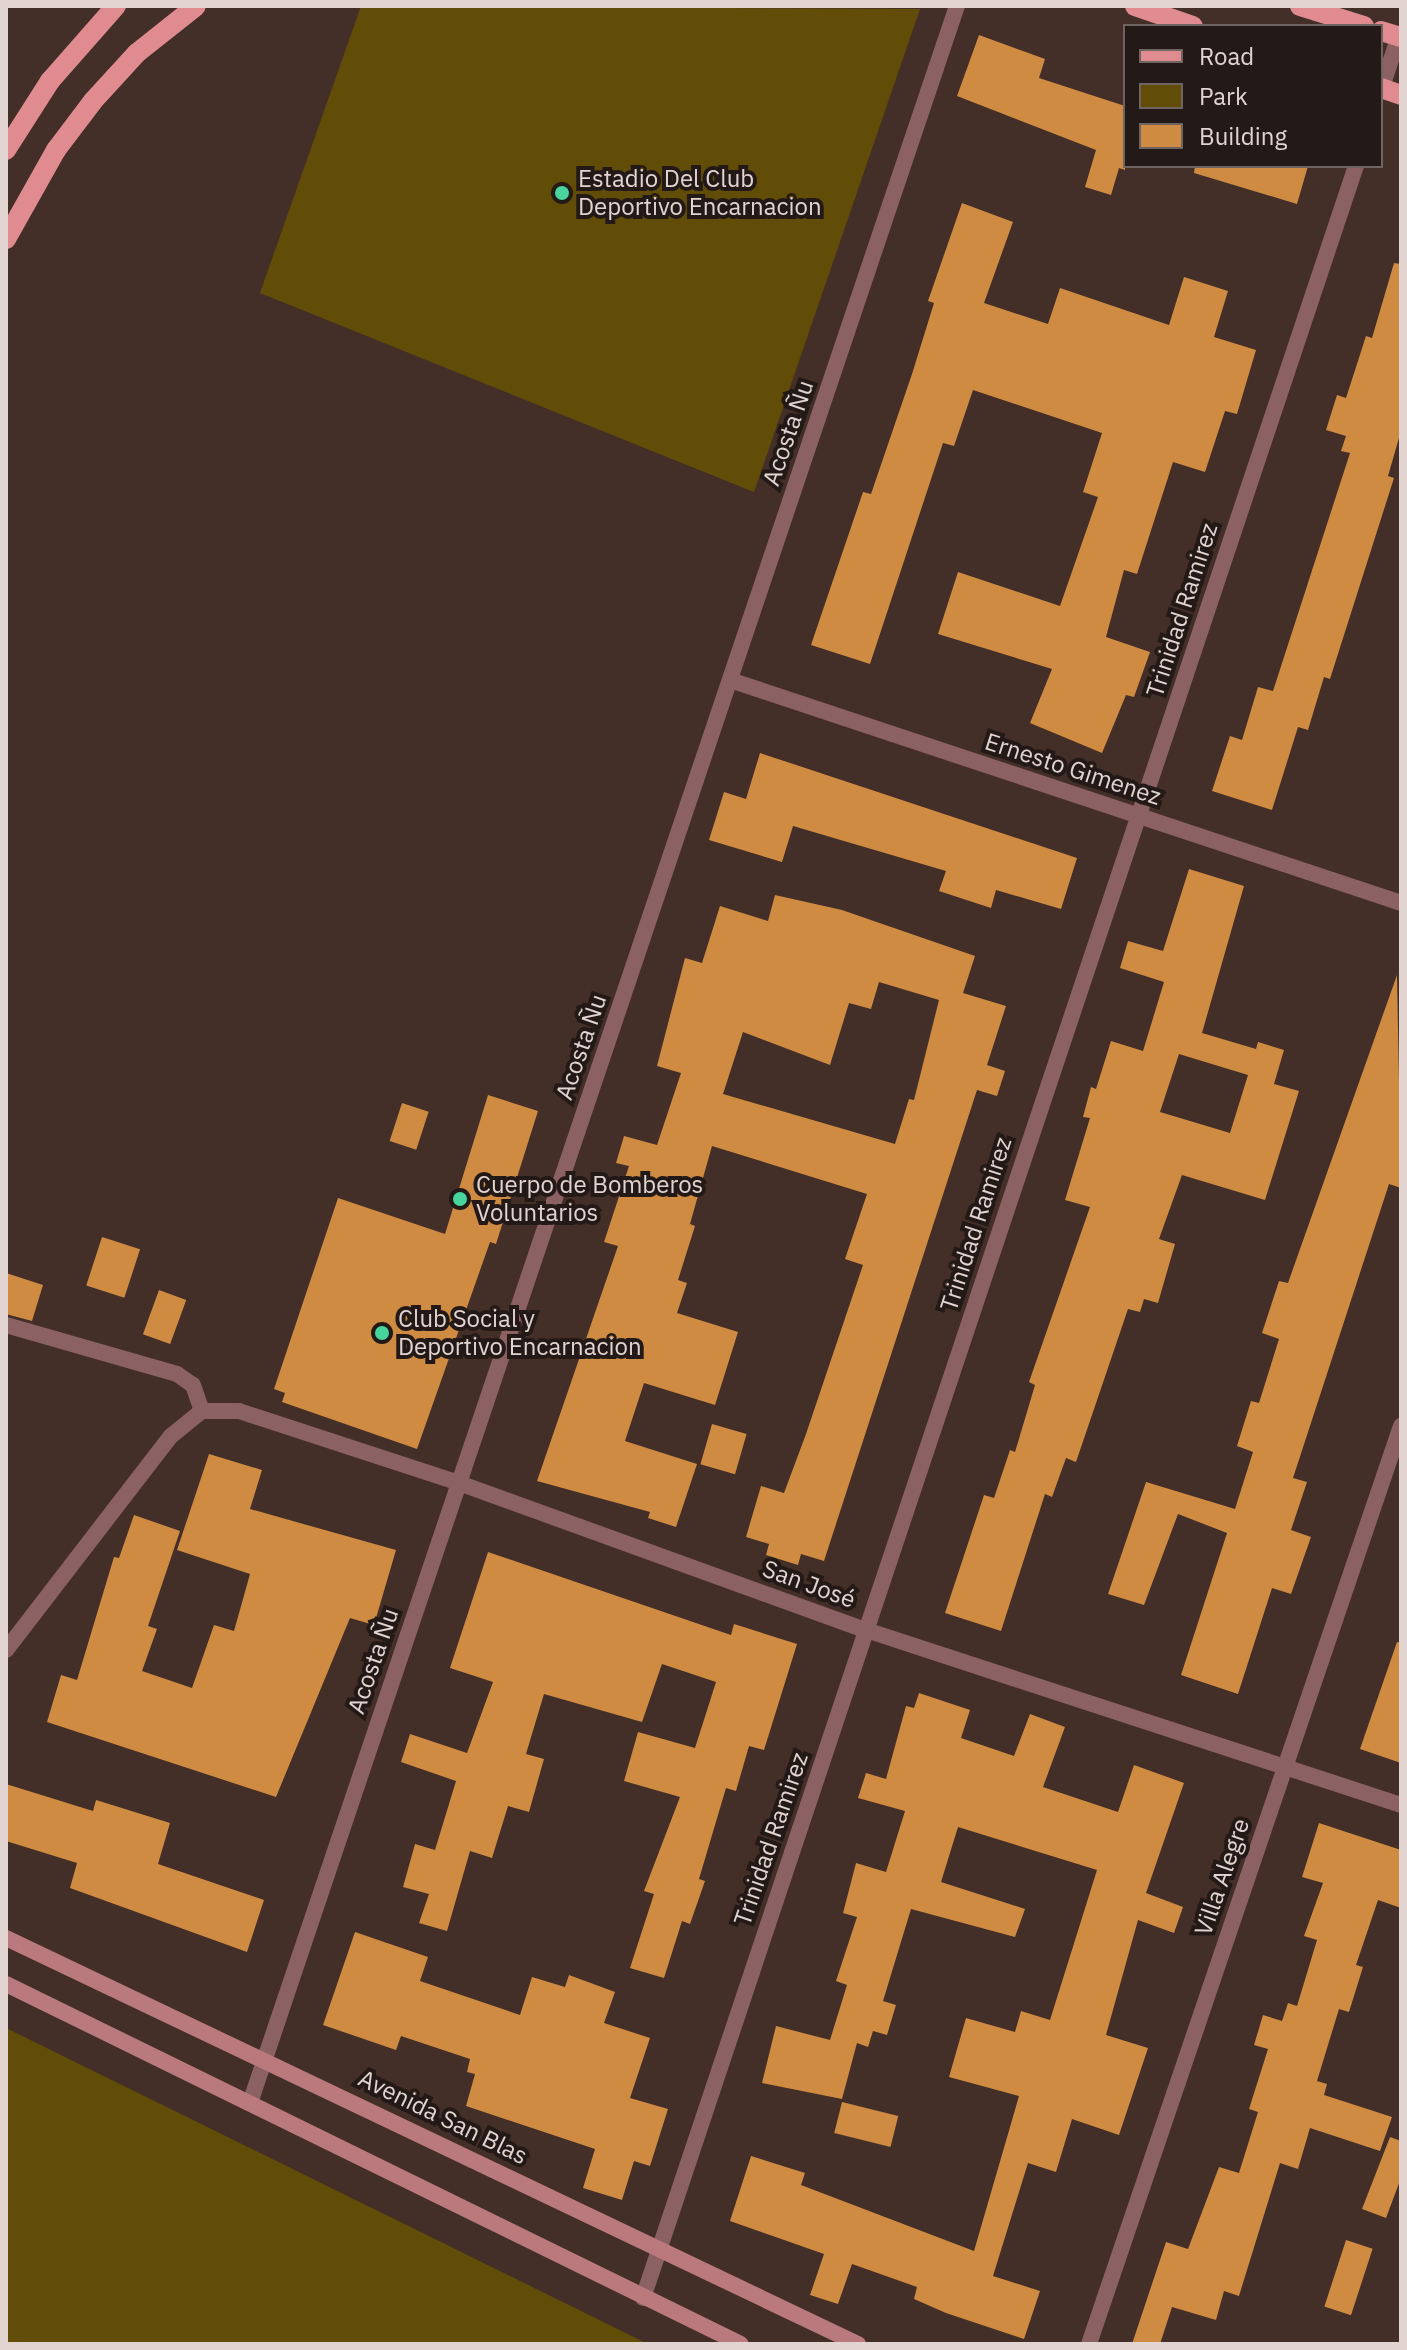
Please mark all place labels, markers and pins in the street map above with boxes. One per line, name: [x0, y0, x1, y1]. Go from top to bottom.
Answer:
place label: Estadio Del Club Deportivo Encarnacion: [578, 165, 822, 221]
marker: Estadio Del Club Deportivo Encarnacion: [553, 184, 571, 202]
place label: Cuerpo de Bomberos Voluntarios: [476, 1171, 703, 1227]
marker: Cuerpo de Bomberos Voluntarios: [451, 1190, 469, 1208]
place label: Club Social y Deportivo Encarnacion: [398, 1305, 642, 1361]
marker: Club Social y Deportivo Encarnacion: [373, 1324, 391, 1342]

